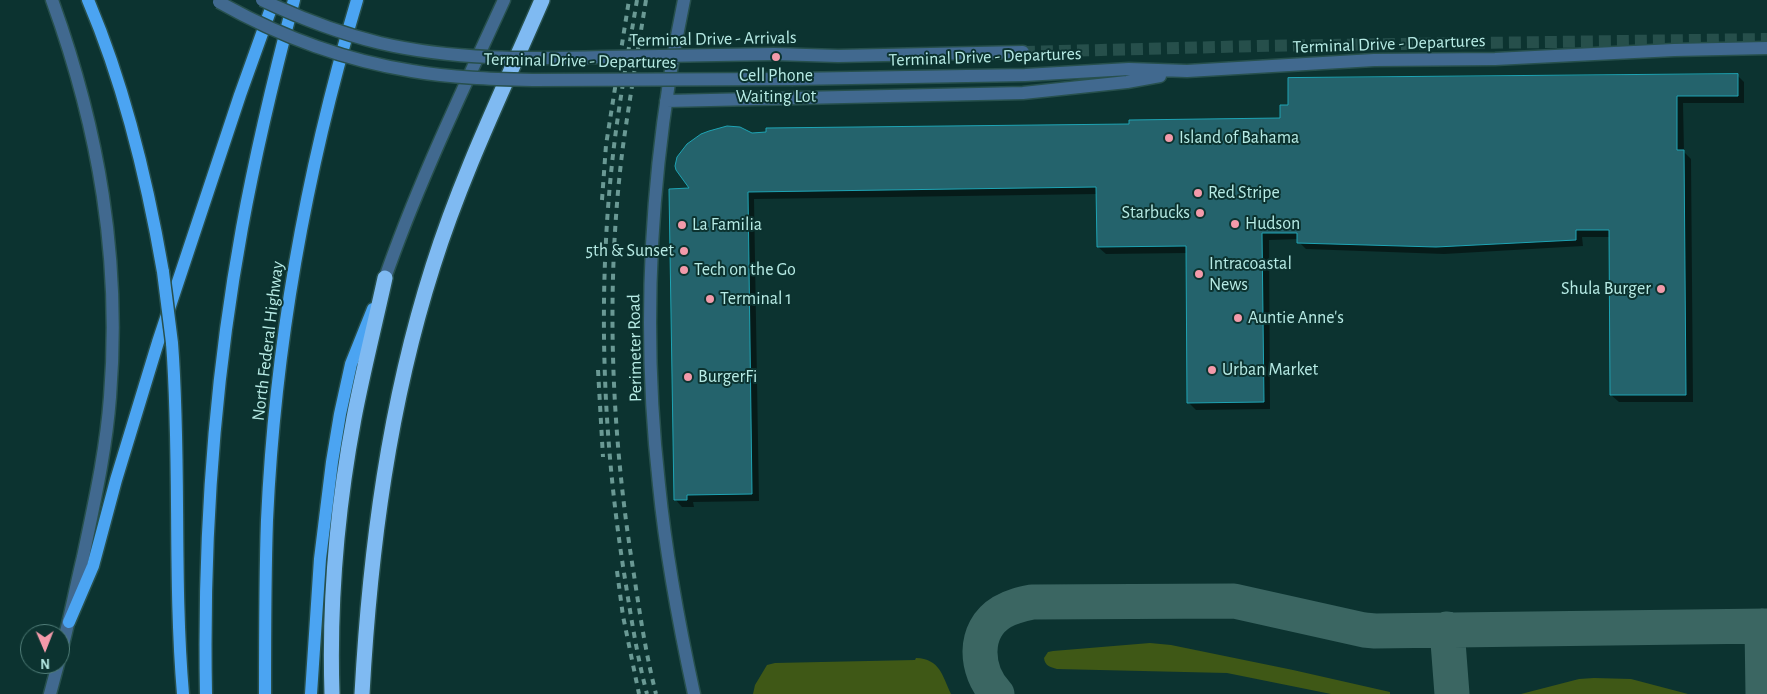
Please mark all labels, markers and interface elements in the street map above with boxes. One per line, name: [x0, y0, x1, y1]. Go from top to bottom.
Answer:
street label: Terminal Drive - Arrivals: [629, 27, 797, 51]
street label: Terminal Drive - Departures: [1292, 30, 1486, 58]
street label: Terminal Drive - Departures: [888, 43, 1082, 71]
street label: Terminal Drive - Departures: [483, 49, 677, 73]
marker: Cell Phone Waiting Lot: [770, 51, 782, 63]
place label: Cell Phone Waiting Lot: [736, 65, 816, 108]
place label: Island of Bahama: [1179, 127, 1299, 149]
marker: Island of Bahama: [1163, 132, 1175, 144]
place label: Red Stripe: [1208, 182, 1280, 204]
marker: Red Stripe: [1192, 187, 1204, 199]
place label: Starbucks: [1122, 202, 1190, 224]
marker: Starbucks: [1194, 207, 1206, 219]
place label: Hudson: [1245, 213, 1300, 235]
place label: La Familia: [692, 214, 762, 236]
marker: Hudson: [1229, 218, 1241, 230]
marker: La Familia: [676, 219, 688, 231]
place label: 5th & Sunset: [585, 240, 674, 262]
marker: 5th & Sunset: [678, 245, 690, 257]
place label: Intracoastal News: [1209, 253, 1292, 296]
place label: Tech on the Go: [694, 259, 796, 281]
street label: North Federal Highway: [247, 260, 289, 422]
marker: Tech on the Go: [678, 264, 690, 276]
marker: Intracoastal News: [1193, 268, 1205, 280]
place label: Shula Burger: [1561, 278, 1651, 300]
marker: Shula Burger: [1655, 283, 1667, 295]
place label: Terminal 1: [720, 288, 792, 310]
marker: Terminal 1: [704, 293, 716, 305]
street label: Perimeter Road: [623, 294, 647, 402]
place label: Auntie Anne's: [1248, 307, 1344, 329]
marker: Auntie Anne's: [1232, 312, 1244, 324]
place label: Urban Market: [1222, 359, 1318, 381]
marker: Urban Market: [1206, 364, 1218, 376]
place label: BurgerFi: [698, 366, 757, 388]
marker: BurgerFi: [682, 371, 694, 383]
north arrow: [20, 624, 70, 674]
text: N: [40, 656, 50, 670]

